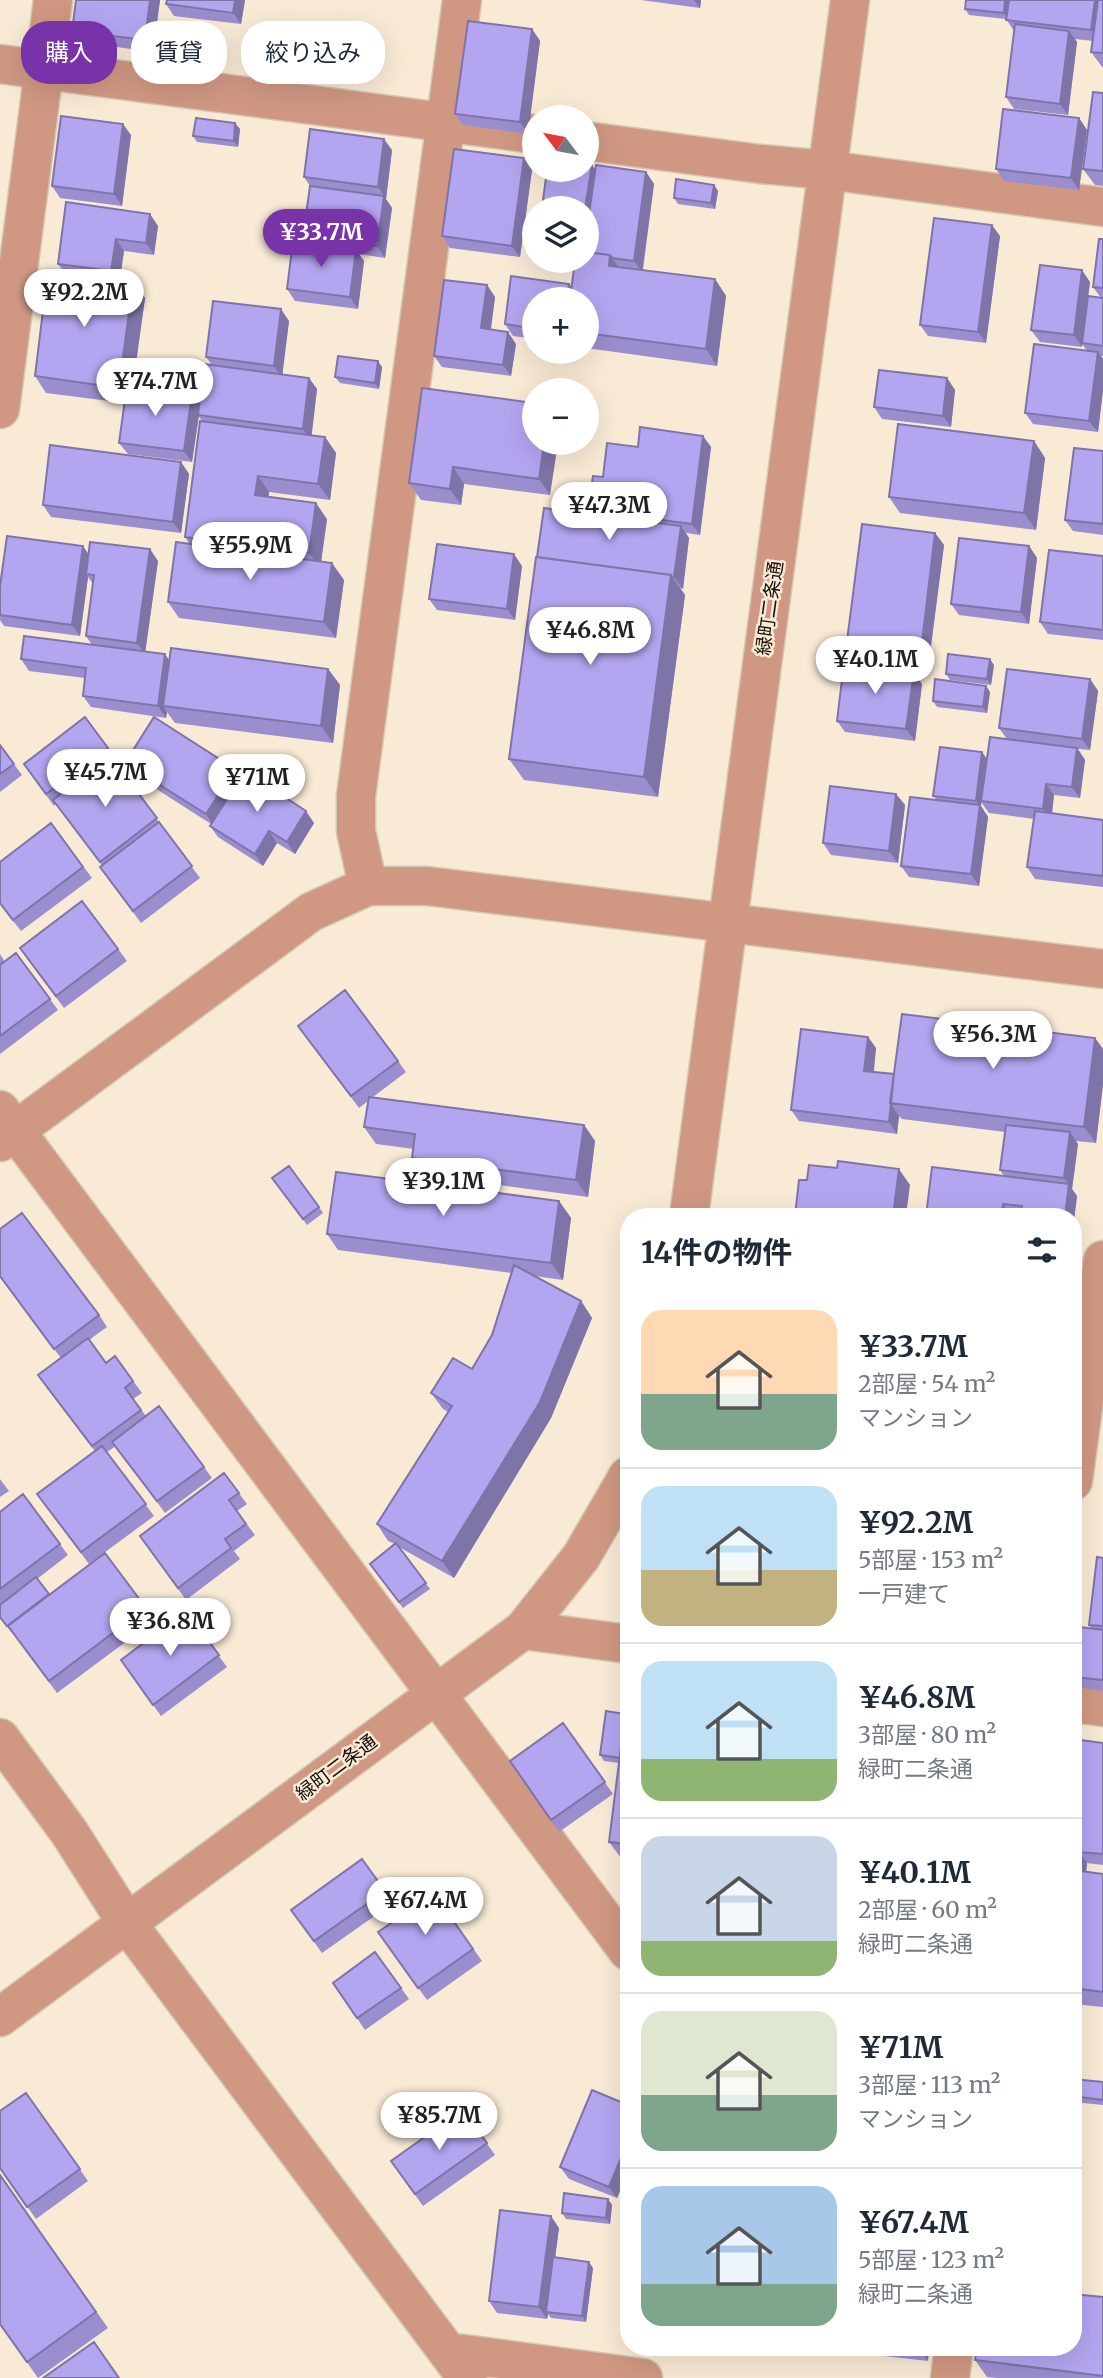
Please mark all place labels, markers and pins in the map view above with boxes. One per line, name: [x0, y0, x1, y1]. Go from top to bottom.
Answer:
pin: ¥33.7M: [264, 210, 378, 269]
pin: ¥92.2M: [27, 270, 141, 329]
pin: ¥74.7M: [98, 358, 212, 418]
pin: ¥47.3M: [552, 482, 666, 542]
pin: ¥55.9M: [193, 522, 307, 582]
pin: ¥46.8M: [533, 608, 647, 667]
pin: ¥40.1M: [818, 636, 932, 696]
pin: ¥45.7M: [48, 750, 162, 809]
pin: ¥71M: [216, 754, 298, 814]
pin: ¥56.3M: [936, 1012, 1050, 1071]
pin: ¥39.1M: [386, 1158, 500, 1218]
pin: ¥36.8M: [113, 1598, 227, 1658]
pin: ¥67.4M: [368, 1878, 482, 1937]
pin: ¥85.7M: [382, 2092, 496, 2152]

